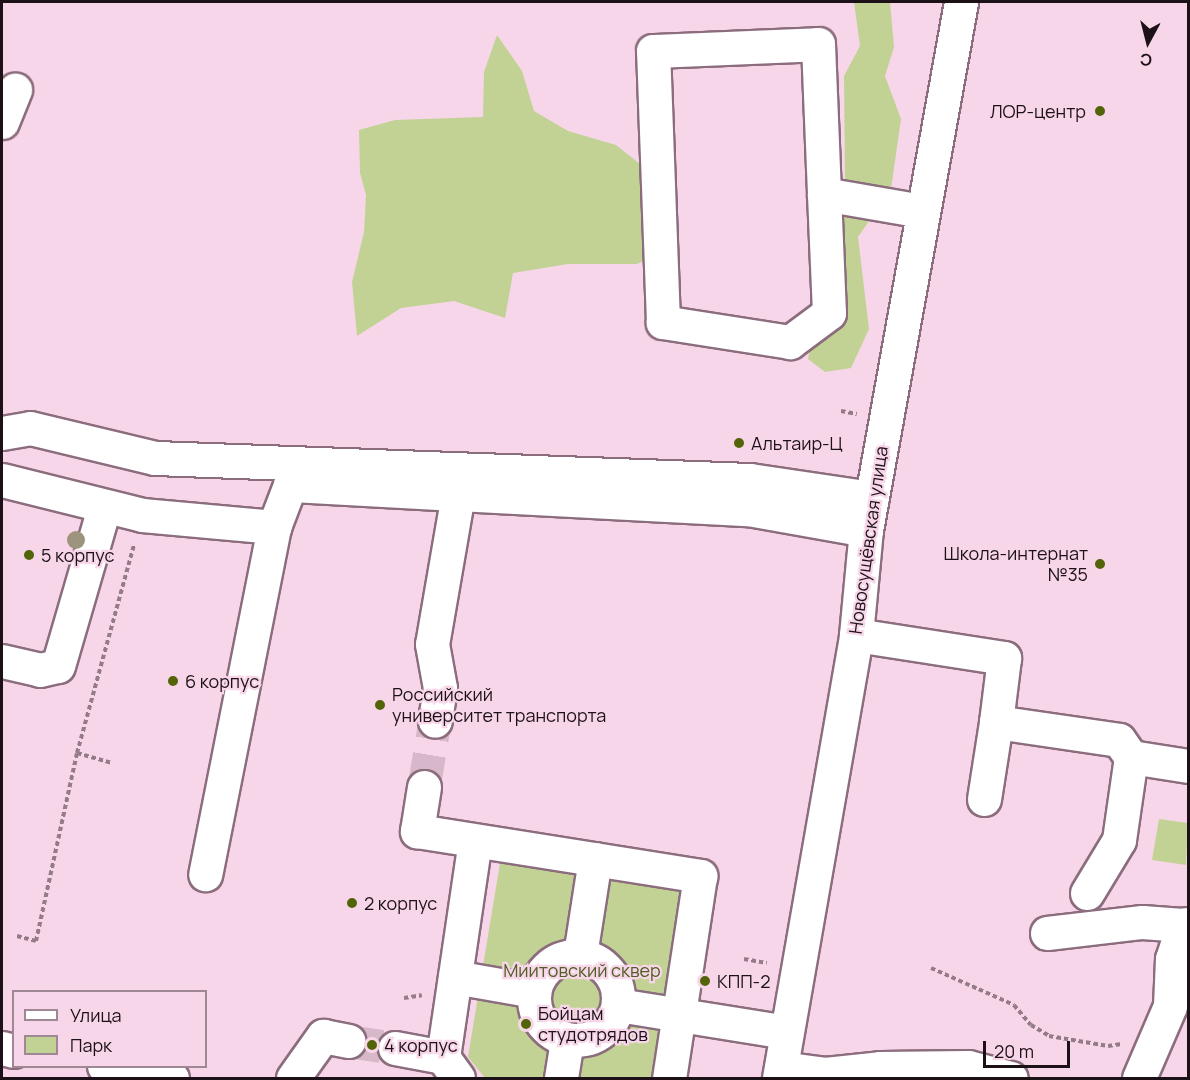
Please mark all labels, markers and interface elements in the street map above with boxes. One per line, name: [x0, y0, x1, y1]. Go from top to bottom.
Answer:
north arrow: [1118, 12, 1178, 72]
text: С: [1139, 48, 1153, 72]
place label: ЛОР-центр: [990, 100, 1086, 122]
marker: ЛОР-центр: [1091, 102, 1109, 120]
place label: Альтаир-Ц: [751, 432, 842, 454]
marker: Альтаир-Ц: [732, 436, 746, 450]
street label: Новосущёвская улица: [844, 445, 892, 635]
place label: Школа-интернат №35: [943, 543, 1088, 586]
place label: 5 корпус: [41, 544, 114, 566]
marker: 5 корпус: [22, 548, 36, 562]
marker: Школа-интернат №35: [1093, 557, 1107, 571]
place label: 6 корпус: [185, 670, 259, 692]
marker: 6 корпус: [166, 674, 180, 688]
place label: Российский университет транспорта: [392, 684, 606, 726]
marker: Российский университет транспорта: [373, 698, 387, 712]
place label: 2 корпус: [364, 892, 437, 914]
marker: 2 корпус: [345, 896, 359, 910]
park label: Миитовский сквер: [503, 959, 661, 981]
place label: КПП-2: [717, 970, 770, 992]
marker: КПП-2: [698, 974, 712, 988]
legend: [12, 990, 207, 1068]
text: Улица: [70, 1003, 122, 1027]
place label: Бойцам студотрядов: [538, 1003, 648, 1046]
marker: Бойцам студотрядов: [519, 1017, 533, 1031]
scale bar: [986, 1029, 1073, 1067]
text: Парк: [70, 1033, 112, 1057]
place label: 4 корпус: [384, 1034, 458, 1056]
marker: 4 корпус: [365, 1038, 379, 1052]
text: 20 m: [994, 1039, 1034, 1063]

